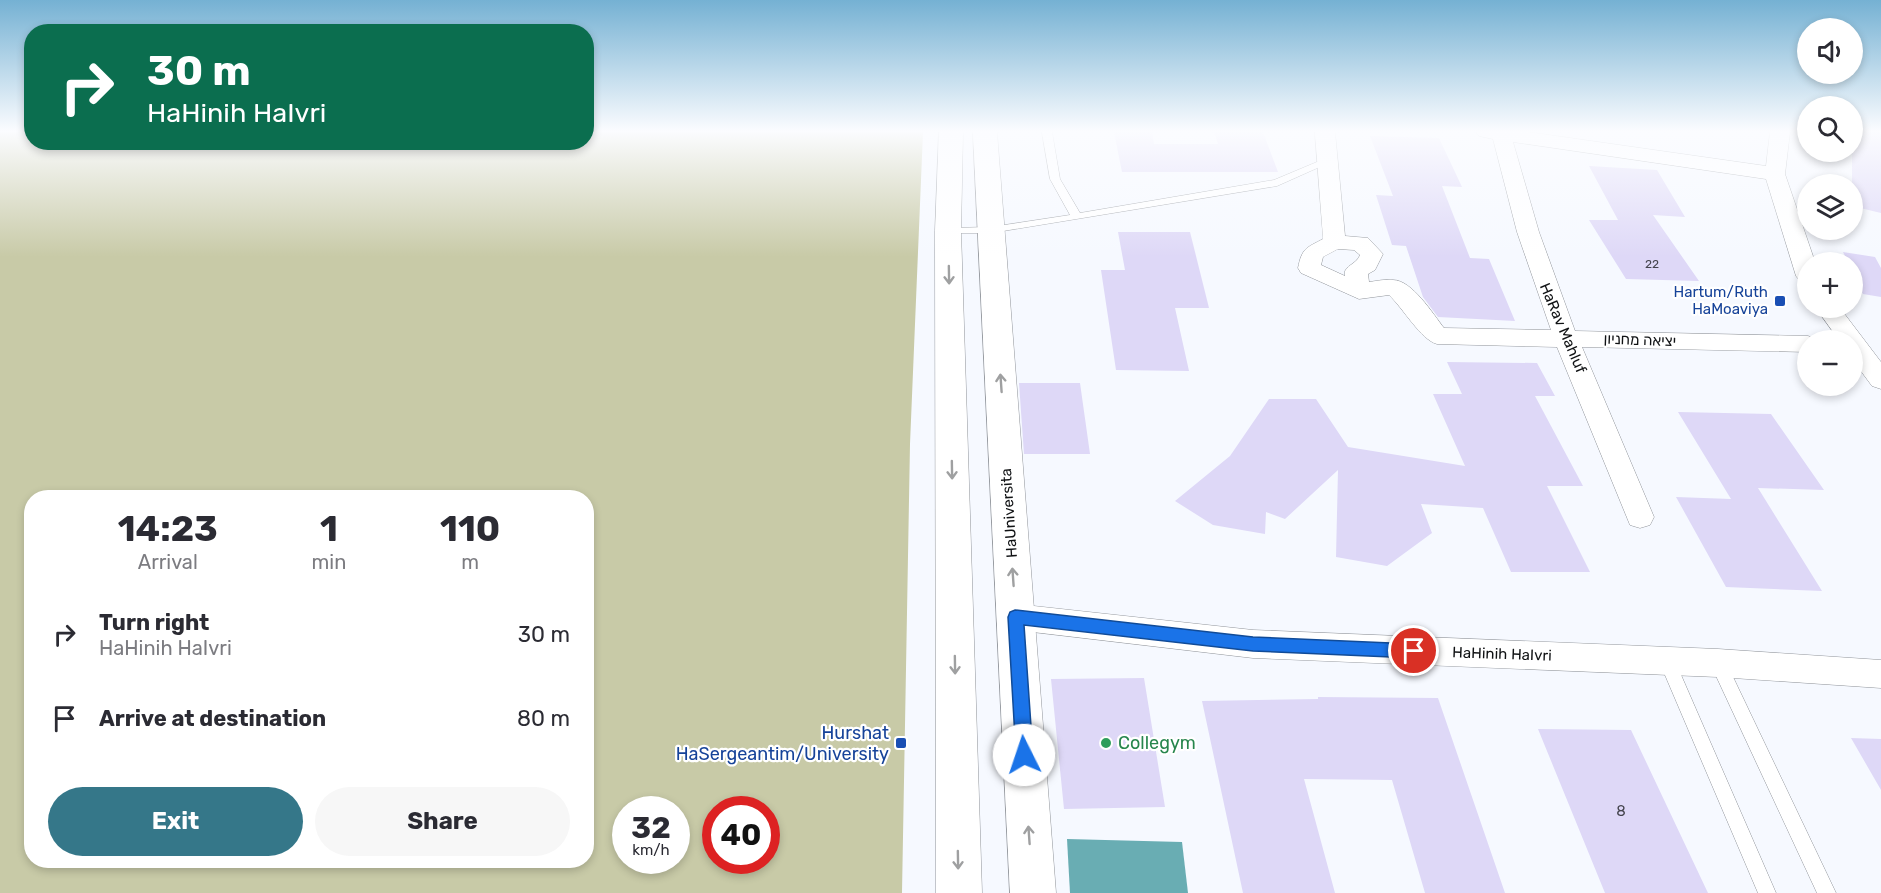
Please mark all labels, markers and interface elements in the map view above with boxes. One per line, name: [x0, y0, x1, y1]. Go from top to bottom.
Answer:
map controls: [1797, 18, 1863, 396]
button: sound: [1797, 18, 1863, 84]
text: 30 m: [147, 46, 251, 96]
icon: right: [48, 48, 126, 126]
button: search: [1797, 96, 1863, 162]
text: HaHinih HaIvri: [147, 97, 326, 129]
button: layers: [1797, 174, 1863, 240]
button: +: [1797, 252, 1863, 318]
house number: 22: [1645, 257, 1659, 271]
one-way arrow: [943, 264, 954, 284]
street label: HaRav Mahluf: [1536, 280, 1590, 376]
place label: Hartum/Ruth HaMoaviya: [1673, 283, 1768, 318]
marker: Hartum/Ruth HaMoaviya: [1773, 294, 1787, 308]
street label: יציאה מחניון: [1603, 330, 1677, 350]
button: −: [1797, 330, 1863, 396]
one-way arrow: [995, 373, 1006, 393]
one-way arrow: [946, 459, 958, 479]
street label: HaUniversita: [997, 468, 1021, 558]
text: 14:23: [118, 507, 218, 550]
text: 1: [320, 507, 338, 550]
text: 110: [440, 507, 500, 550]
text: Arrival: [138, 550, 198, 574]
text: min: [312, 550, 346, 574]
text: m: [461, 550, 479, 574]
one-way arrow: [1007, 568, 1018, 588]
text: Turn right: [99, 609, 209, 636]
icon: right: [48, 618, 81, 651]
text: 30 m: [518, 621, 570, 648]
pin: [1388, 625, 1439, 676]
icon: arrive: [1397, 634, 1430, 667]
text: HaHinih HaIvri: [99, 636, 232, 660]
street label: HaHinih HaIvri: [1452, 643, 1552, 665]
one-way arrow: [949, 654, 961, 674]
icon: arrive: [48, 702, 81, 735]
text: Arrive at destination: [99, 705, 326, 732]
text: 80 m: [517, 705, 570, 732]
place label: Hurshat HaSergeantim/University: [676, 722, 889, 765]
position arrow: [992, 723, 1056, 787]
place label: Collegym: [1118, 732, 1196, 754]
marker: Hurshat HaSergeantim/University: [894, 736, 908, 750]
marker: Collegym: [1099, 736, 1113, 750]
button: Exit: [48, 787, 303, 856]
button: Share: [315, 787, 570, 856]
speed limit sign: 40: [702, 796, 780, 874]
house number: 8: [1616, 802, 1626, 820]
text: 32: [631, 810, 671, 846]
one-way arrow: [1024, 825, 1035, 845]
text: km/h: [632, 841, 670, 859]
one-way arrow: [952, 849, 964, 869]

